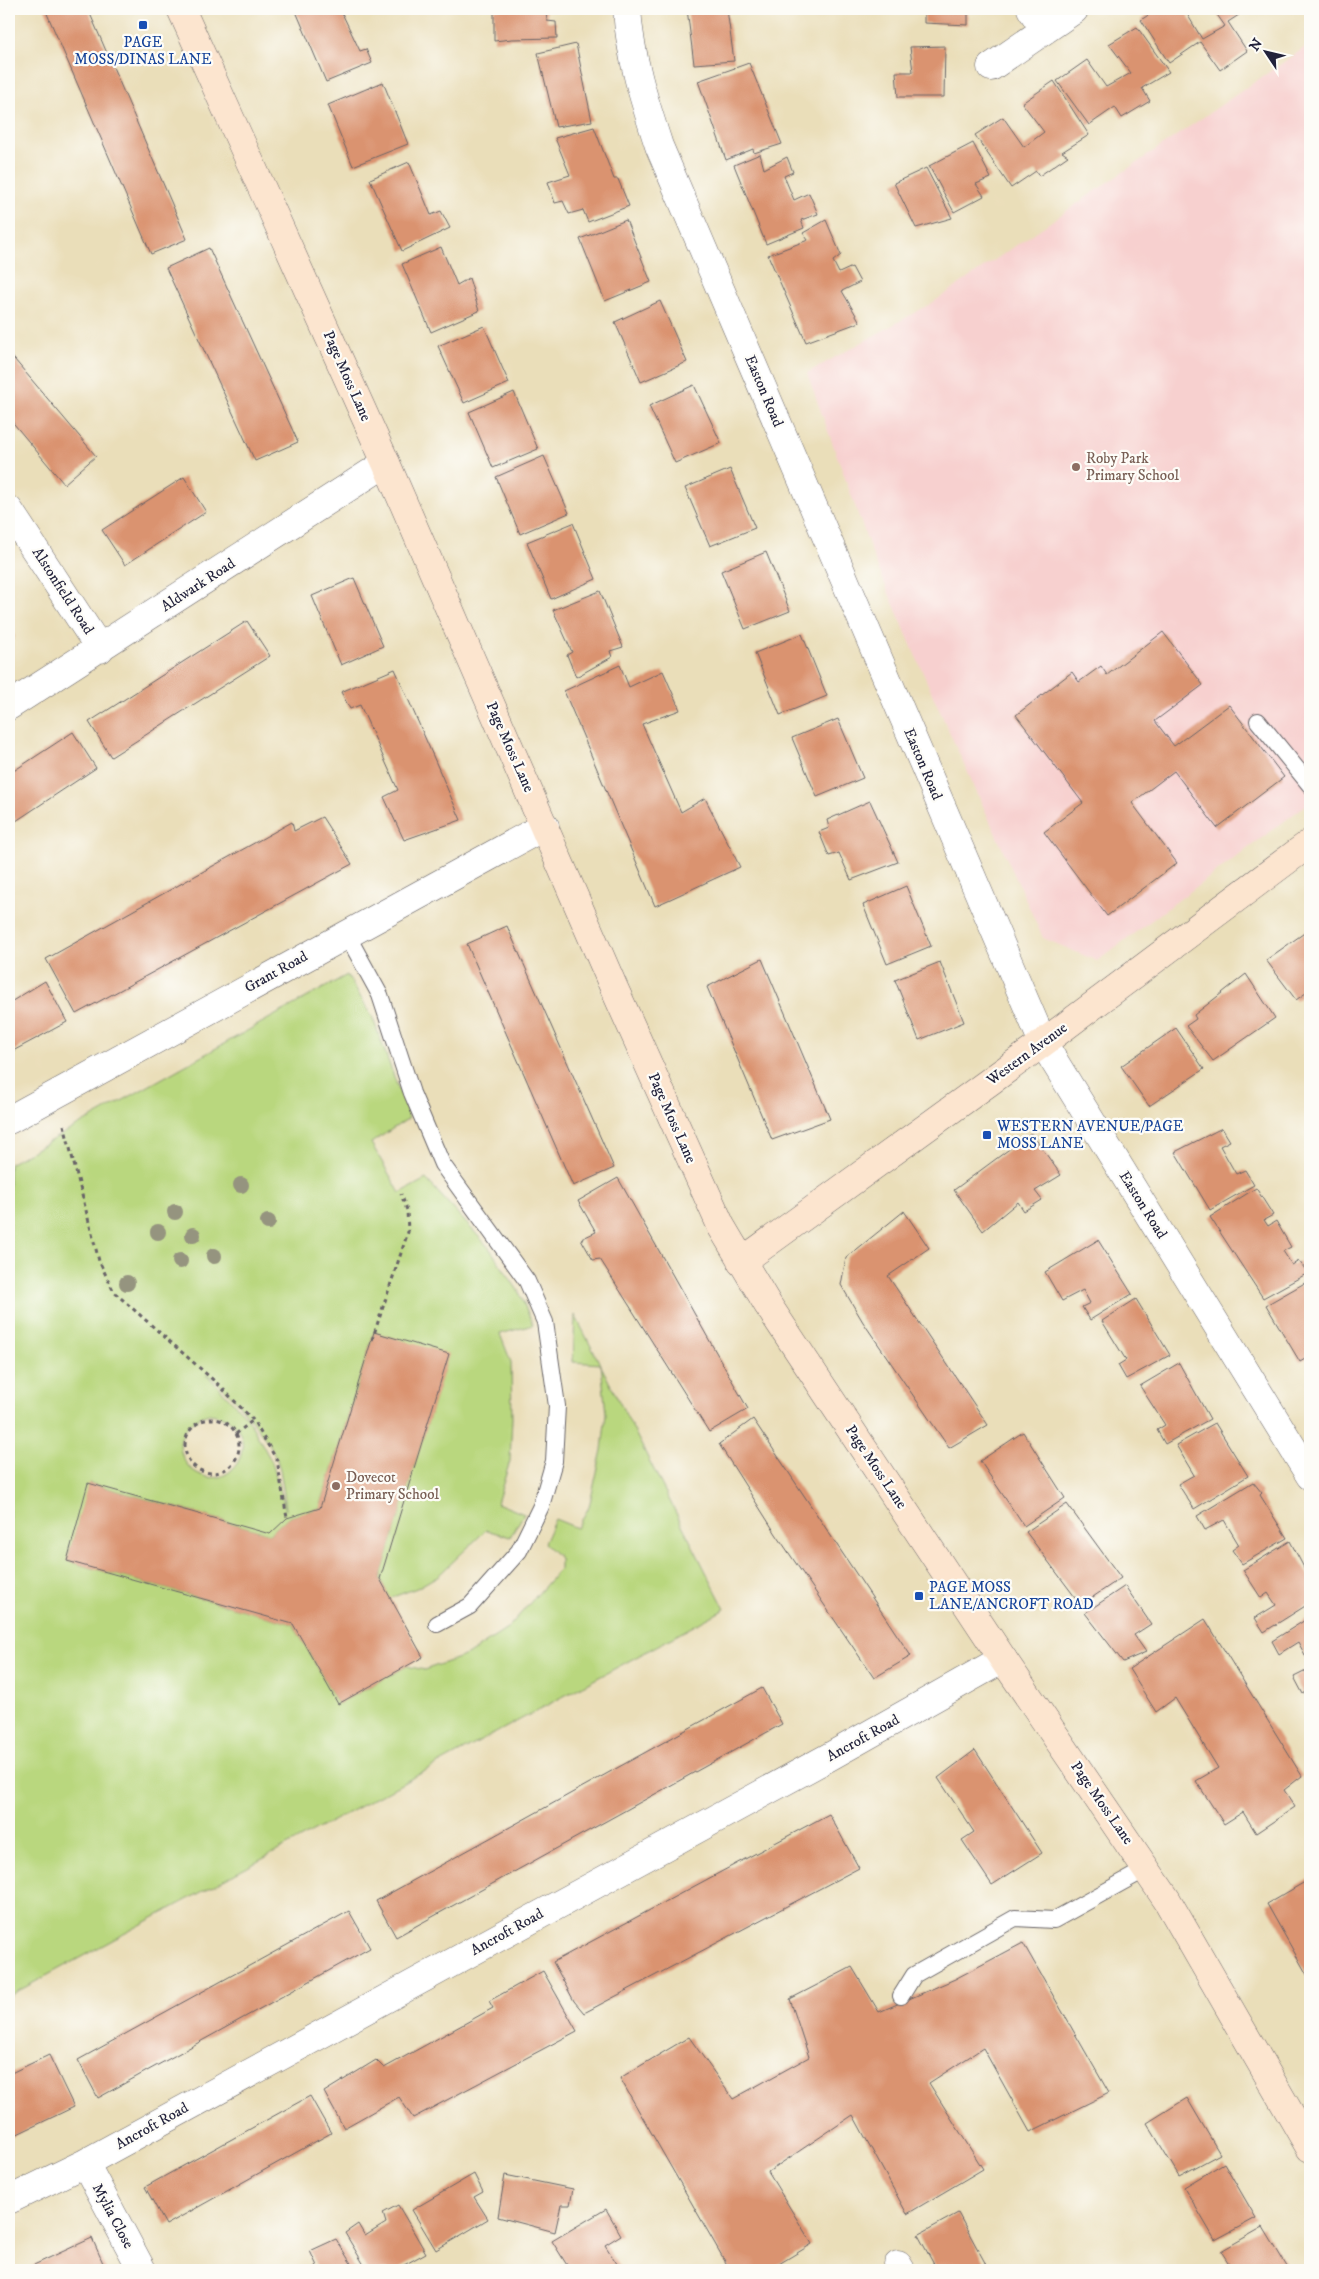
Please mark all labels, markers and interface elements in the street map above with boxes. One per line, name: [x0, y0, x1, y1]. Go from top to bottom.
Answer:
marker: PAGE MOSS/DINAS LANE: [137, 19, 149, 31]
north arrow: [1242, 28, 1292, 78]
place label: PAGE MOSS/DINAS LANE: [74, 33, 212, 69]
text: N: [1245, 35, 1267, 55]
street label: Page Moss Lane: [319, 328, 375, 424]
street label: Easton Road: [740, 352, 788, 430]
place label: Roby Park Primary School: [1086, 449, 1179, 485]
marker: Roby Park Primary School: [1070, 461, 1082, 473]
street label: Alstonfield Road: [28, 544, 98, 639]
street label: Aldwark Road: [157, 554, 239, 616]
street label: Page Moss Lane: [482, 699, 538, 795]
street label: Easton Road: [899, 725, 947, 803]
street label: Grant Road: [241, 947, 311, 997]
street label: Western Avenue: [982, 1018, 1071, 1090]
street label: Page Moss Lane: [644, 1070, 700, 1166]
place label: WESTERN AVENUE/PAGE MOSS LANE: [996, 1117, 1184, 1153]
marker: WESTERN AVENUE/PAGE MOSS LANE: [981, 1129, 993, 1141]
street label: Easton Road: [1115, 1168, 1172, 1243]
street label: Page Moss Lane: [841, 1421, 911, 1513]
place label: Dovecot Primary School: [346, 1468, 439, 1504]
marker: Dovecot Primary School: [330, 1480, 342, 1492]
place label: PAGE MOSS LANE/ANCROFT ROAD: [929, 1578, 1094, 1614]
marker: PAGE MOSS LANE/ANCROFT ROAD: [913, 1590, 925, 1602]
street label: Ancroft Road: [823, 1710, 903, 1766]
street label: Page Moss Lane: [1066, 1758, 1138, 1848]
street label: Ancroft Road: [467, 1904, 547, 1960]
street label: Ancroft Road: [112, 2098, 192, 2154]
street label: Mylia Close: [88, 2180, 138, 2252]

